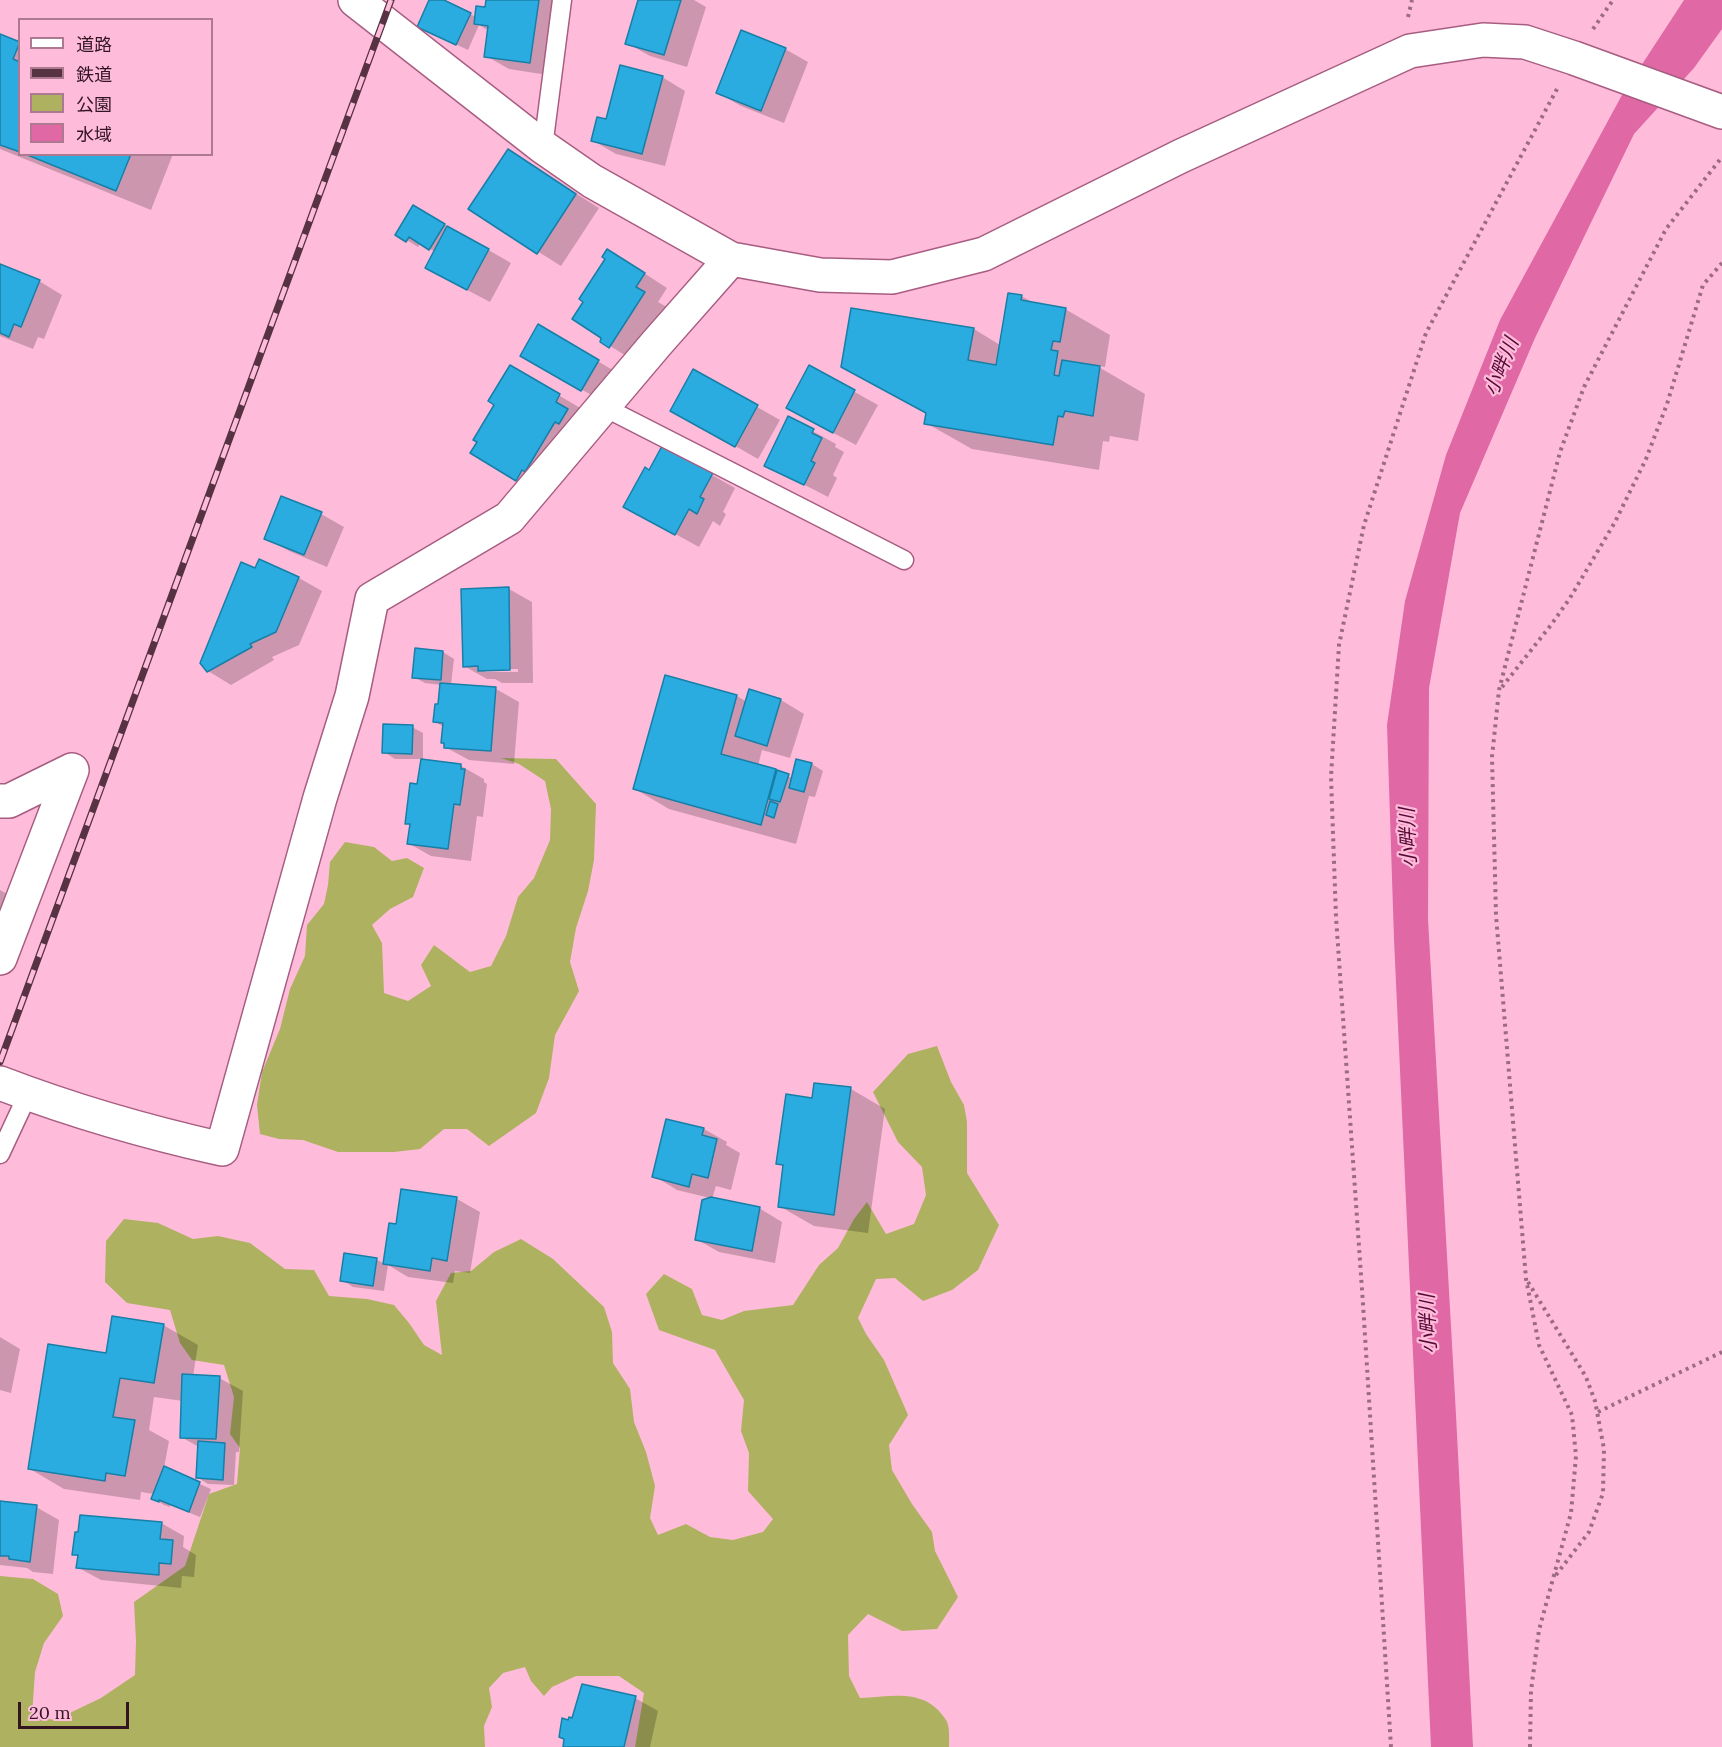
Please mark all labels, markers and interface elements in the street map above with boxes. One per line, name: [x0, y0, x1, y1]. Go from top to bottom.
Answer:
legend: [18, 18, 213, 156]
text: 道路: [76, 33, 112, 56]
text: 鉄道: [76, 63, 112, 86]
text: 公園: [76, 93, 112, 116]
text: 水域: [76, 123, 112, 146]
water label: 小畔川: [1480, 335, 1524, 399]
water label: 小畔川: [1396, 808, 1422, 868]
water label: 小畔川: [1416, 1294, 1442, 1354]
scale bar: [21, 1690, 132, 1728]
text: 20 m: [29, 1701, 71, 1724]

